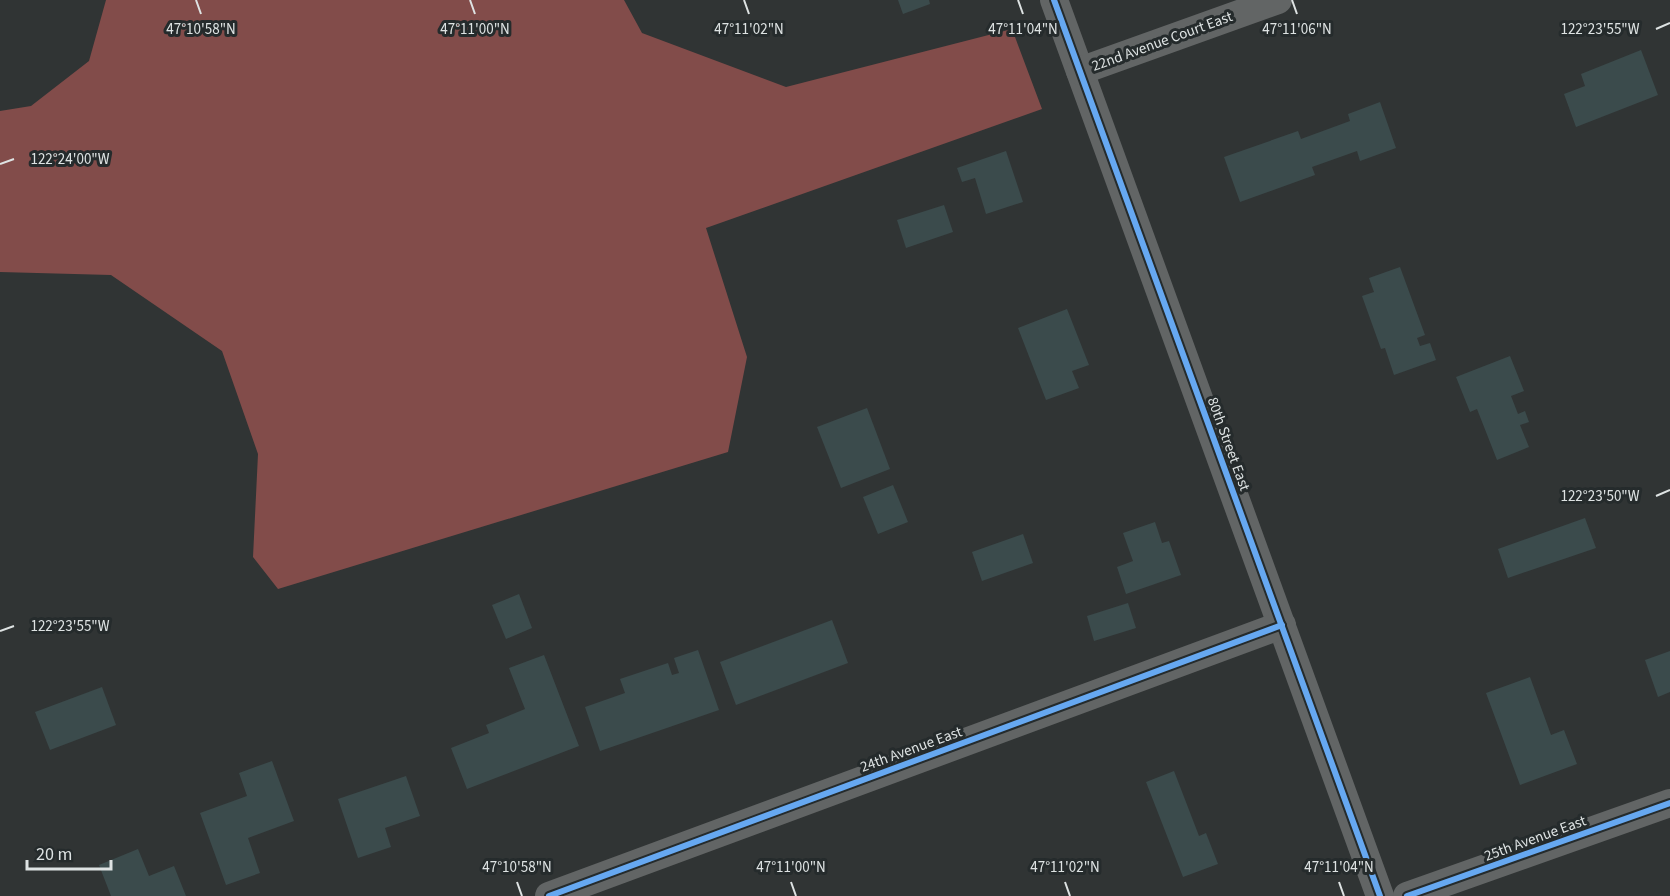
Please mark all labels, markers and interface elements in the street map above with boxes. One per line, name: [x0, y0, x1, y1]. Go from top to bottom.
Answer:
street label: 22nd Avenue Court East: [1089, 6, 1235, 77]
text: 47°10'58"N: [166, 19, 236, 40]
text: 47°11'00"N: [440, 19, 510, 40]
text: 47°11'02"N: [714, 19, 784, 40]
text: 47°11'04"N: [988, 19, 1058, 40]
text: 47°11'06"N: [1262, 19, 1332, 40]
text: 122°23'55"W: [1560, 19, 1640, 40]
text: 122°24'00"W: [30, 149, 110, 170]
street label: 80th Street East: [1202, 394, 1255, 494]
text: 122°23'50"W: [1560, 486, 1640, 507]
text: 122°23'55"W: [30, 616, 110, 637]
street label: 24th Avenue East: [857, 721, 965, 778]
street label: 25th Avenue East: [1481, 810, 1589, 867]
scale bar: [27, 833, 111, 871]
text: 20 m: [36, 842, 72, 867]
text: 47°10'58"N: [482, 857, 552, 878]
text: 47°11'00"N: [756, 857, 826, 878]
text: 47°11'02"N: [1030, 857, 1100, 878]
text: 47°11'04"N: [1304, 857, 1374, 878]

